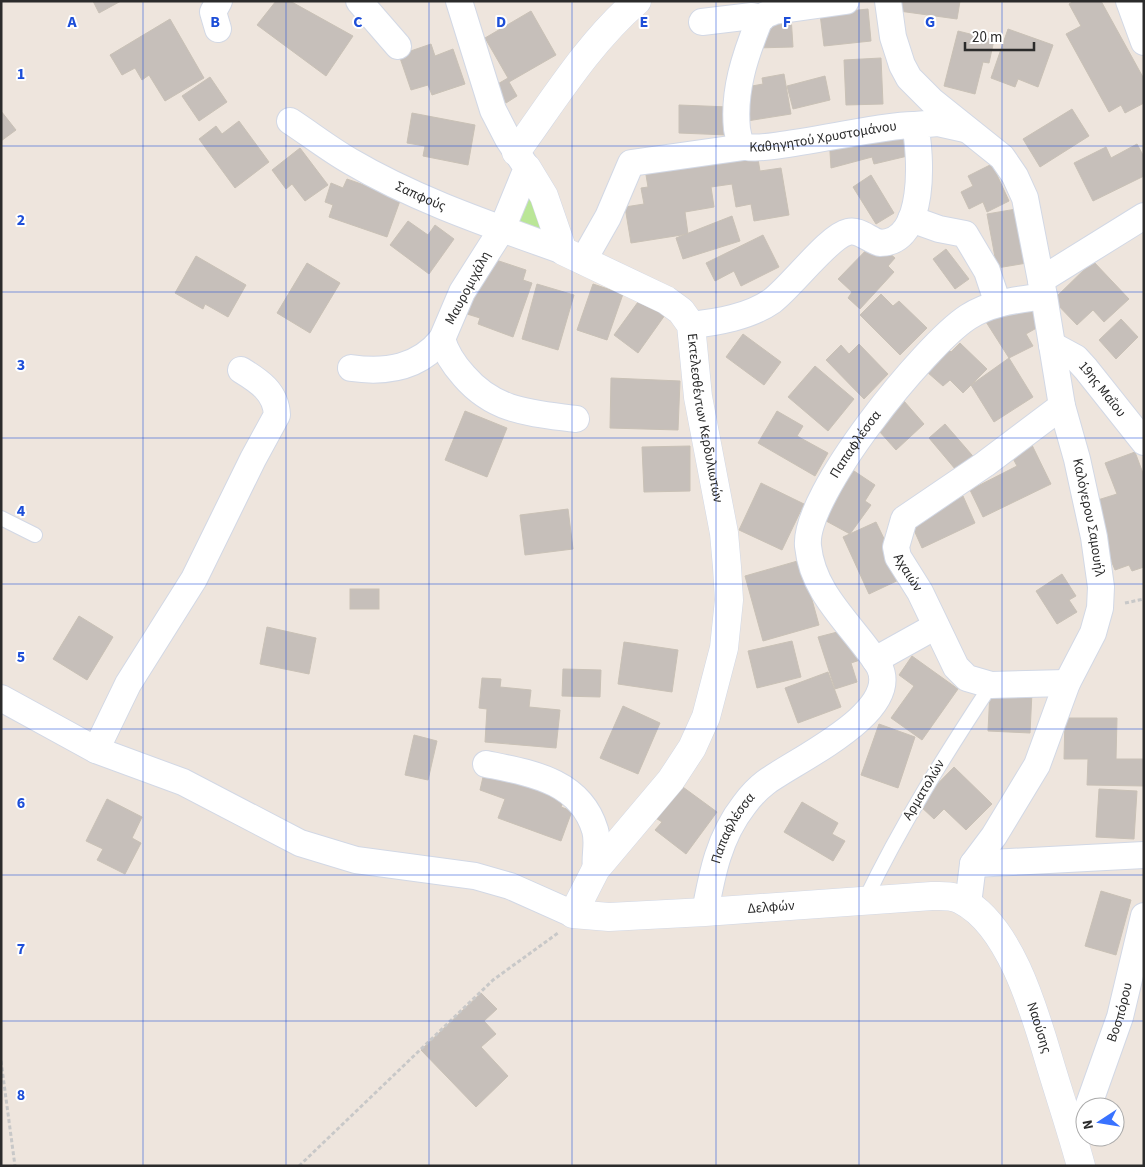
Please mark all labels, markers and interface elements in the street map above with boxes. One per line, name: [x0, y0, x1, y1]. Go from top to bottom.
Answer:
text: A: [66, 11, 77, 33]
text: B: [210, 11, 220, 33]
text: C: [353, 11, 363, 33]
text: D: [496, 11, 506, 33]
text: E: [640, 11, 648, 33]
text: F: [783, 11, 791, 33]
text: G: [925, 11, 935, 33]
scale bar: [965, 20, 1034, 52]
text: 20 m: [972, 27, 1002, 48]
text: 1: [17, 63, 25, 85]
street label: Καθηγητού Χρυστομάνου: [749, 116, 898, 158]
street label: Σαπφούς: [392, 176, 449, 216]
text: 2: [17, 209, 25, 231]
street label: Μαυρομιχάλη: [440, 248, 496, 328]
street label: Εκτελεσθέντων Κερδυλιωτών: [682, 332, 728, 505]
text: 3: [17, 354, 25, 376]
street label: 19ης Μαΐου: [1074, 357, 1131, 422]
street label: Παπαφλέσσα: [825, 406, 886, 482]
street label: Καλόγερου Σαμουήλ: [1067, 457, 1109, 578]
text: 4: [17, 500, 26, 522]
street label: Αχαιών: [888, 550, 928, 596]
text: 5: [17, 646, 25, 668]
street label: Αρματολών: [898, 756, 950, 824]
street label: Παπαφλέσσα: [706, 788, 760, 866]
text: 6: [17, 792, 25, 814]
street label: Δελφών: [747, 896, 796, 919]
text: 7: [17, 938, 25, 960]
street label: Βοσπόρου: [1102, 981, 1138, 1045]
street label: Ναούσης: [1021, 999, 1056, 1056]
text: 8: [17, 1084, 25, 1106]
north arrow: [1075, 1097, 1125, 1147]
text: N: [1078, 1118, 1099, 1131]

